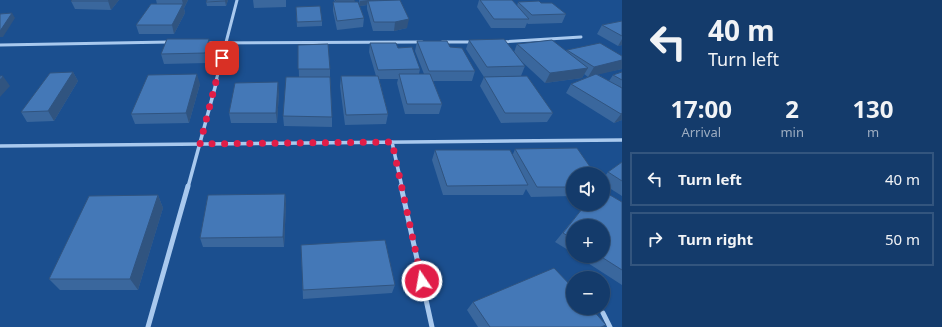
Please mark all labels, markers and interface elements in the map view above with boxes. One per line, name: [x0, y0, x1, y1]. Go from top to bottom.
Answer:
text: 40 m: [708, 11, 775, 49]
icon: left: [642, 16, 694, 68]
pin: [205, 41, 239, 75]
icon: arrive: [211, 47, 233, 69]
text: Turn left: [708, 47, 779, 71]
text: 17:00: [670, 92, 732, 125]
text: 2: [785, 92, 799, 125]
text: 130: [852, 92, 894, 125]
text: Arrival: [681, 123, 721, 141]
text: min: [780, 123, 804, 141]
text: m: [867, 123, 879, 141]
map controls: [566, 167, 610, 315]
button: sound: [566, 167, 610, 211]
icon: left: [644, 168, 666, 190]
text: Turn left: [678, 169, 742, 189]
text: 40 m: [885, 169, 920, 189]
button: +: [566, 219, 610, 263]
icon: right: [644, 228, 666, 250]
text: Turn right: [678, 229, 753, 249]
text: 50 m: [885, 229, 920, 249]
position arrow: [401, 260, 443, 302]
button: −: [566, 271, 610, 315]

